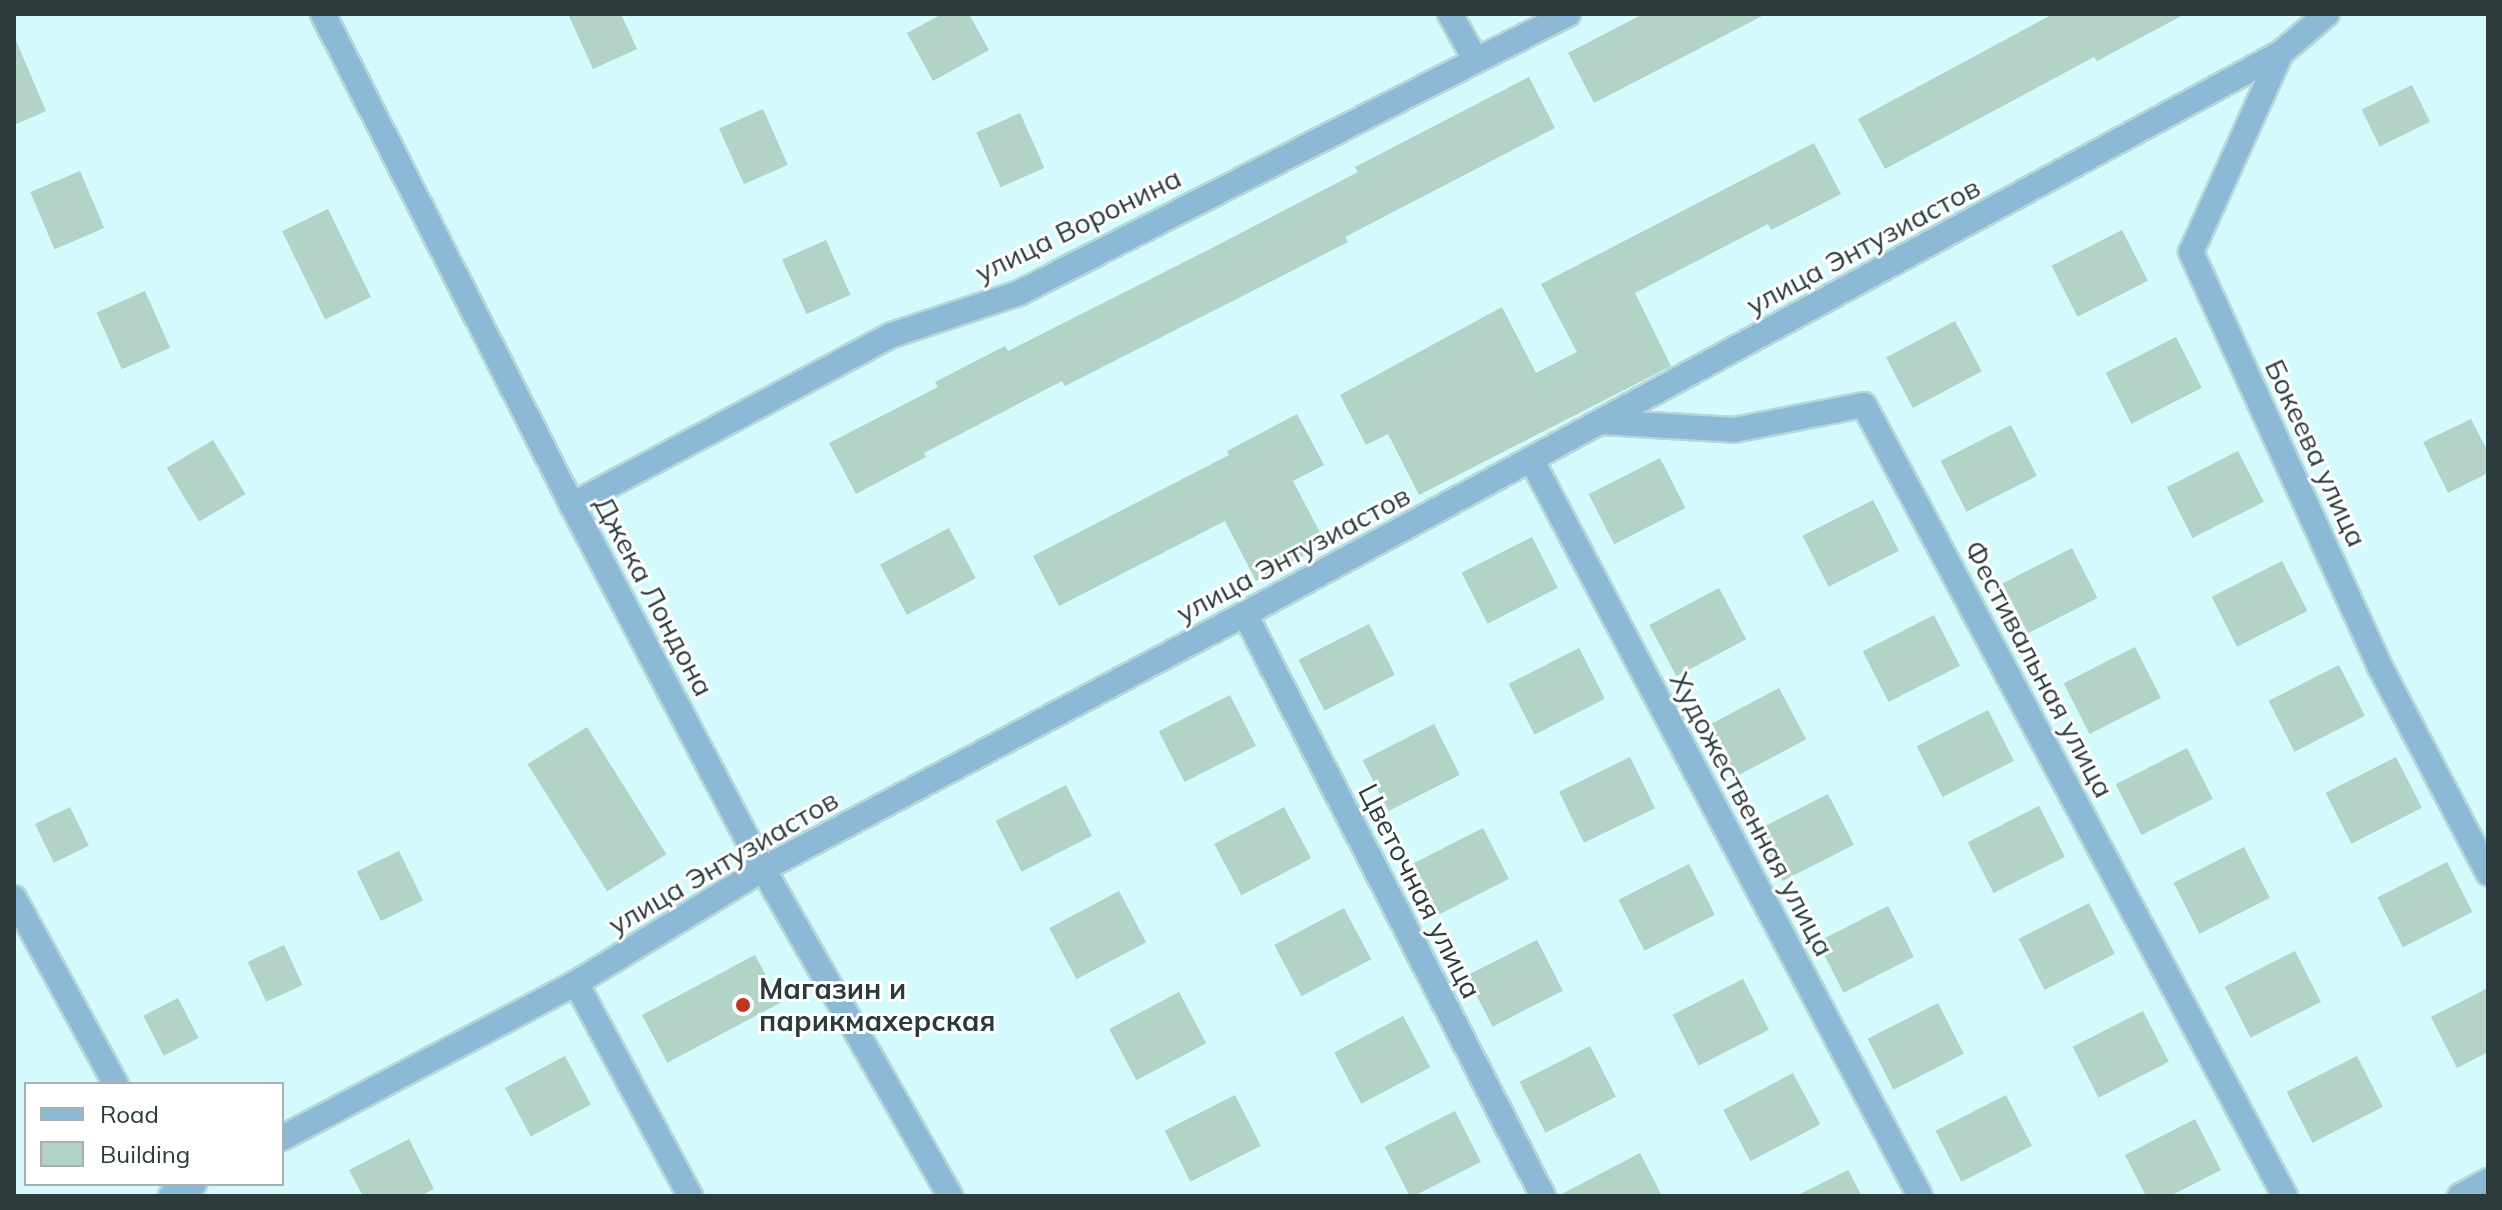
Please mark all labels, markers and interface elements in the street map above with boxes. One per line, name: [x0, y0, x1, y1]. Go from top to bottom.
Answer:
street label: улица Воронина: [970, 161, 1186, 289]
street label: улица Энтузиастов: [1741, 170, 1985, 322]
street label: Бокеева улица: [2258, 354, 2374, 552]
street label: улица Энтузиастов: [1171, 478, 1415, 630]
street label: Джека Лондона: [587, 490, 721, 702]
street label: Фестивальная улица: [1957, 535, 2121, 803]
street label: Художественная улица: [1663, 666, 1841, 962]
street label: Цветочная улица: [1351, 778, 1489, 1004]
street label: улица Энтузиастов: [602, 783, 844, 941]
place label: Магазин и парикмахерская: [759, 972, 995, 1038]
marker: Магазин и парикмахерская: [734, 996, 752, 1014]
legend: [24, 1082, 284, 1186]
text: Road: [100, 1099, 159, 1129]
text: Building: [100, 1139, 190, 1169]

